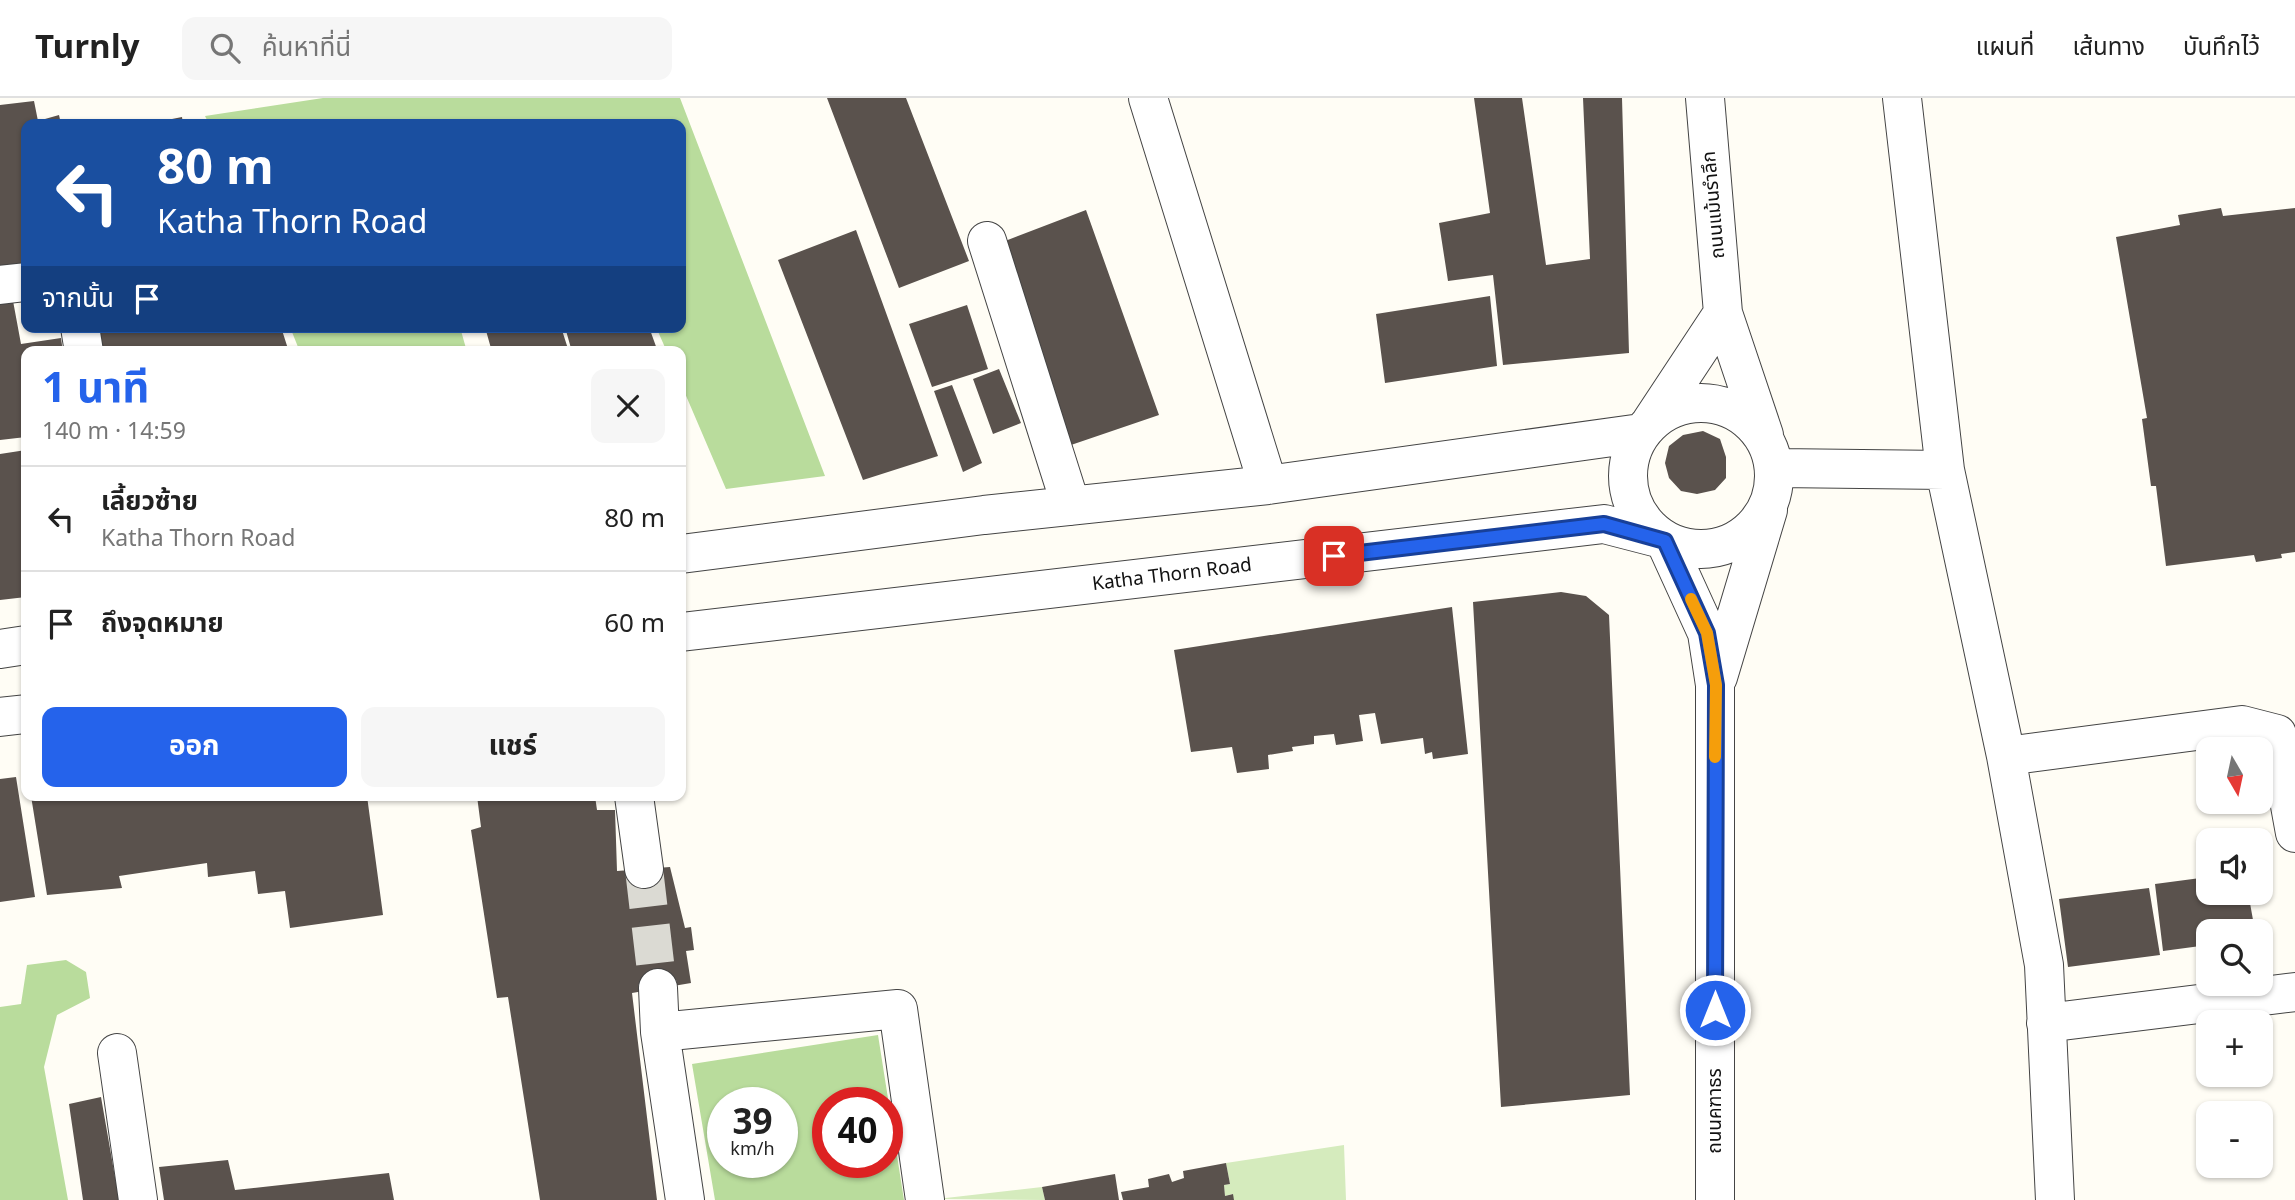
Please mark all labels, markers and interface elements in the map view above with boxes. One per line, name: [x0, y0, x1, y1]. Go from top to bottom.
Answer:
search box: [182, 17, 672, 80]
text: Turnly: [35, 23, 140, 73]
text: ค้นหาที่นี่: [262, 28, 351, 68]
icon: search: [206, 29, 244, 67]
text: แผนที่: [1976, 30, 2034, 66]
text: เส้นทาง: [2072, 30, 2145, 66]
text: บันทึกไว้: [2183, 30, 2260, 66]
text: 80 m: [157, 132, 274, 206]
icon: left: [42, 147, 133, 238]
street label: ถนนแม้นรำลึก: [1695, 150, 1733, 260]
text: Katha Thorn Road: [157, 199, 428, 247]
text: จากนั้น: [42, 279, 114, 319]
icon: arrive: [128, 280, 166, 318]
text: 1 นาที: [42, 357, 149, 421]
button: close: [591, 369, 665, 443]
text: 140 m · 14:59: [42, 415, 186, 449]
text: เลี้ยวซ้าย: [101, 482, 198, 522]
text: 80 m: [604, 499, 665, 539]
icon: left: [42, 500, 80, 538]
text: Katha Thorn Road: [101, 522, 295, 556]
pin: [1304, 526, 1364, 586]
icon: arrive: [1315, 537, 1353, 575]
street label: Katha Thorn Road: [1091, 551, 1253, 599]
text: ถึงจุดหมาย: [101, 604, 224, 644]
text: 60 m: [604, 604, 665, 644]
icon: arrive: [42, 605, 80, 643]
button: ออก: [42, 707, 347, 787]
button: แชร์: [361, 707, 665, 787]
north arrow: [2196, 737, 2273, 814]
map controls: [2196, 737, 2273, 1178]
button: sound: [2196, 828, 2273, 905]
button: search: [2196, 919, 2273, 996]
position arrow: [1678, 973, 1752, 1047]
button: +: [2196, 1010, 2273, 1087]
street label: ถนนคฑาธร: [1701, 1068, 1730, 1154]
speed limit sign: 40: [812, 1087, 903, 1178]
text: 39: [732, 1097, 773, 1150]
button: −: [2196, 1101, 2273, 1178]
text: km/h: [730, 1136, 775, 1163]

